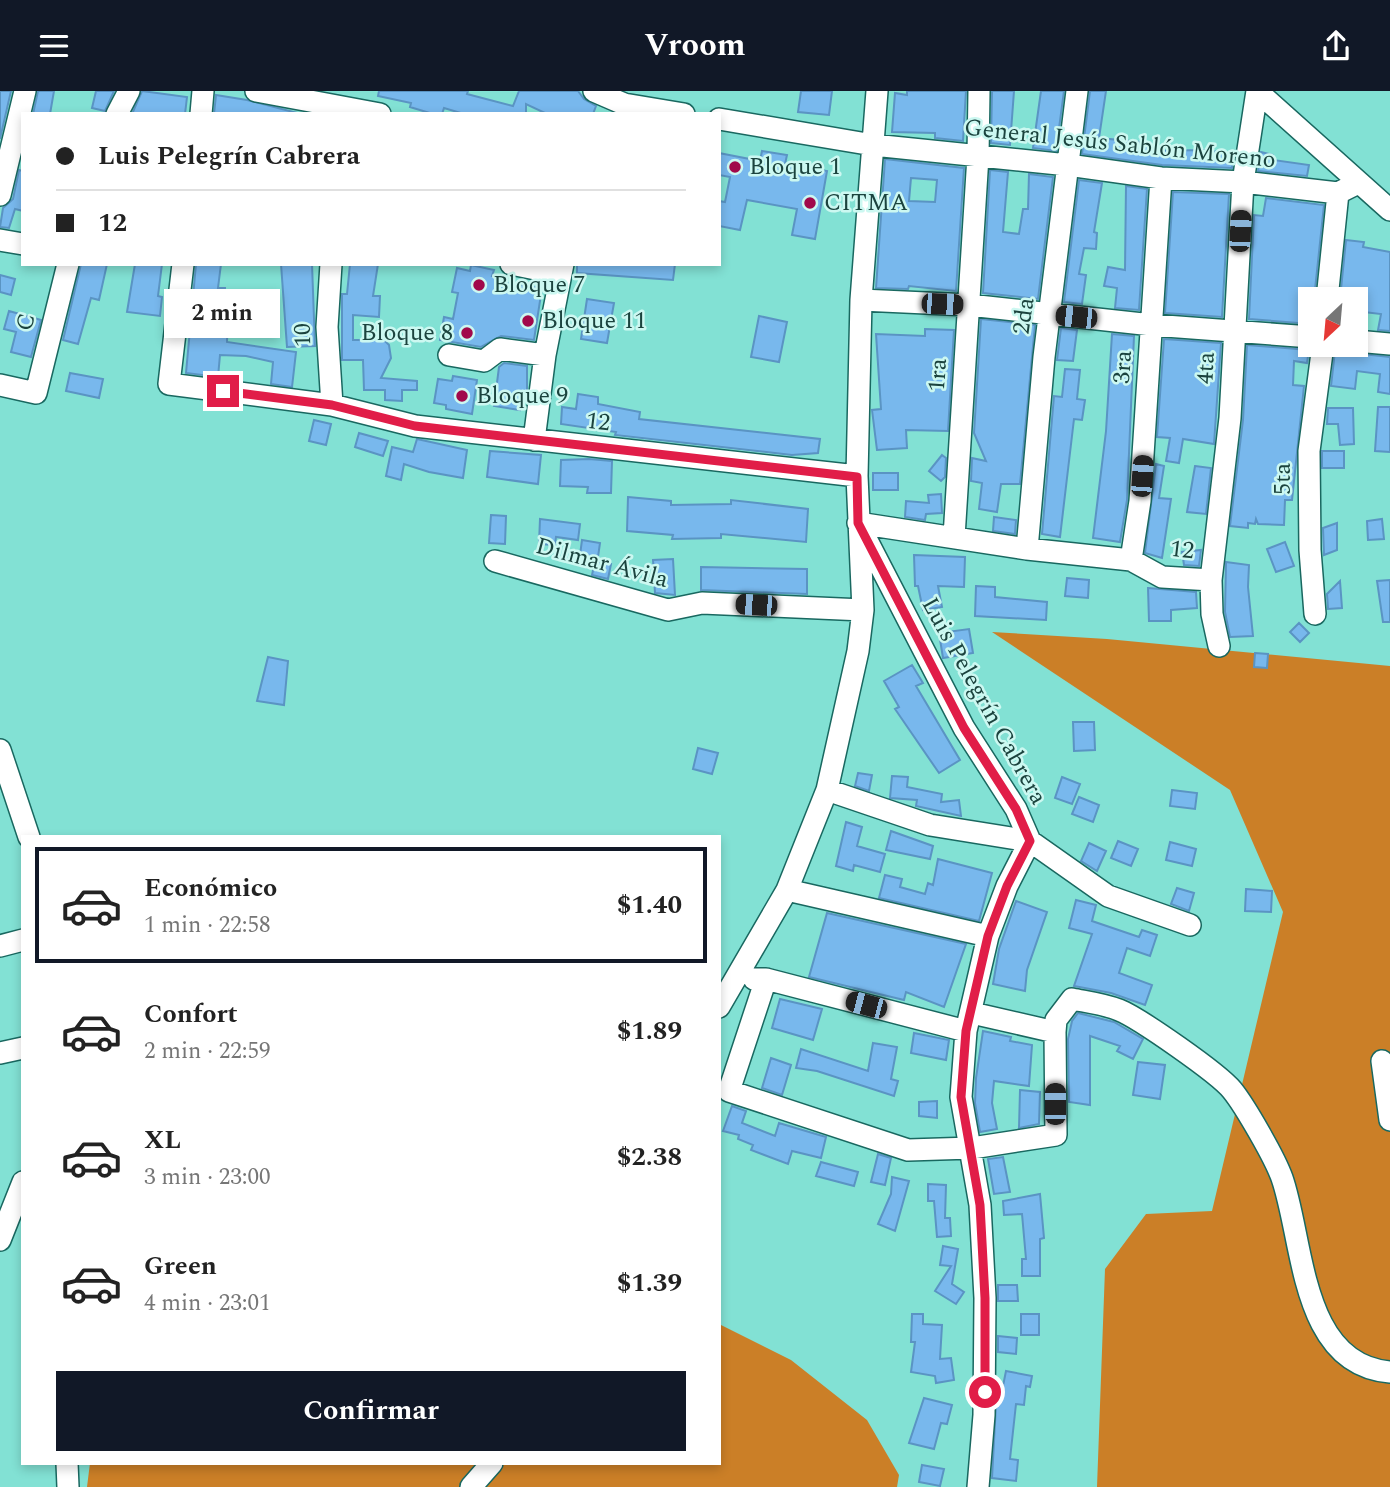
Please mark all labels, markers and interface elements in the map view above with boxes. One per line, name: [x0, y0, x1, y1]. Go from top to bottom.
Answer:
text: Vroom: [644, 21, 746, 70]
icon: menu: [35, 27, 73, 65]
icon: share: [1317, 27, 1355, 65]
street label: General Jesús Sablón Moreno: [962, 110, 1278, 178]
text: Luis Pelegrín Cabrera: [98, 136, 360, 176]
place label: Bloque 1: [749, 149, 841, 185]
marker: Bloque 1: [727, 159, 743, 175]
place label: CITMA: [824, 185, 908, 221]
marker: CITMA: [802, 195, 818, 211]
text: 12: [98, 203, 127, 243]
car: [1229, 209, 1252, 253]
place label: Bloque 7: [493, 267, 585, 303]
marker: Bloque 7: [471, 277, 487, 293]
north arrow: [1298, 287, 1368, 357]
map controls: [1298, 287, 1368, 357]
callout: 2 min: [165, 289, 281, 338]
car: [921, 293, 964, 315]
street label: 2da: [1004, 295, 1044, 337]
text: 2 min: [191, 296, 253, 331]
place label: Bloque 11: [542, 303, 646, 339]
car: [1055, 304, 1098, 330]
street label: C: [6, 309, 46, 335]
marker: Bloque 11: [520, 313, 536, 329]
place label: Bloque 8: [361, 315, 453, 351]
street label: 10: [285, 323, 321, 347]
marker: Bloque 8: [459, 325, 475, 341]
street label: 3ra: [1104, 349, 1142, 385]
street label: 4ta: [1187, 351, 1225, 385]
street label: 1ra: [919, 357, 957, 393]
route end: [207, 375, 239, 407]
place label: Bloque 9: [476, 378, 568, 414]
marker: Bloque 9: [454, 388, 470, 404]
street label: 12: [584, 403, 612, 441]
car: [1131, 454, 1154, 498]
street label: 5ta: [1265, 463, 1301, 495]
street label: Dilmar Ávila: [532, 528, 673, 598]
street label: 12: [1168, 531, 1196, 569]
street label: Luis Pelegrín Cabrera: [912, 591, 1056, 812]
car: [735, 593, 778, 617]
text: Económico: [144, 868, 277, 908]
icon: car: [60, 874, 123, 937]
text: $1.40: [617, 885, 682, 925]
text: 1 min · 22:58: [144, 908, 271, 943]
car: [843, 989, 890, 1021]
text: Confort: [144, 994, 238, 1034]
icon: car: [60, 1000, 123, 1063]
text: $1.89: [617, 1011, 682, 1051]
text: 2 min · 22:59: [144, 1034, 271, 1069]
car: [1045, 1083, 1066, 1125]
text: XL: [144, 1120, 181, 1160]
icon: car: [60, 1126, 123, 1189]
text: $2.38: [617, 1137, 682, 1177]
text: 3 min · 23:00: [144, 1160, 271, 1195]
text: Green: [144, 1246, 217, 1286]
icon: car: [60, 1252, 123, 1315]
text: $1.39: [617, 1263, 682, 1303]
text: 4 min · 23:01: [144, 1286, 271, 1321]
button: Confirmar: [56, 1371, 686, 1451]
route start: [969, 1376, 1001, 1408]

